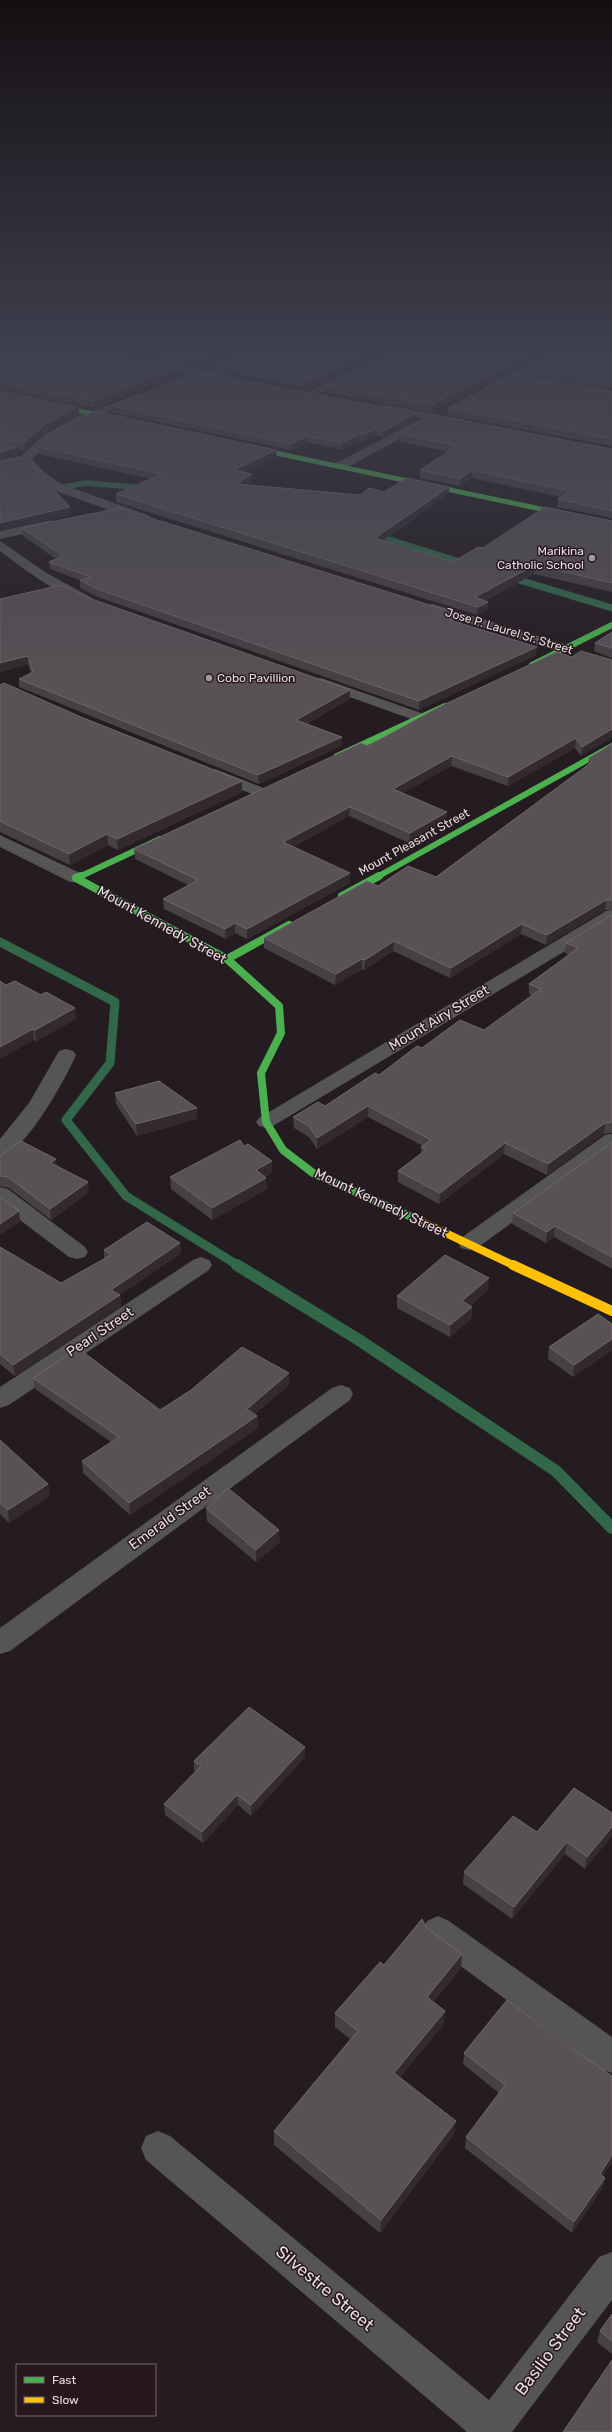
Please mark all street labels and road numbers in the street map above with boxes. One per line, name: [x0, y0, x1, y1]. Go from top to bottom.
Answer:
street label: Jose P. Laurel Sr. Street: [443, 605, 575, 657]
street label: Mount Pleasant Street: [356, 806, 472, 878]
street label: Mount Kennedy Street: [94, 882, 230, 968]
street label: Mount Airy Street: [386, 981, 493, 1055]
street label: Mount Kennedy Street: [312, 1165, 451, 1242]
street label: Pearl Street: [63, 1303, 137, 1361]
street label: Emerald Street: [126, 1482, 215, 1553]
street label: Silvestre Street: [272, 2241, 378, 2335]
street label: Basilio Street: [510, 2303, 590, 2399]

